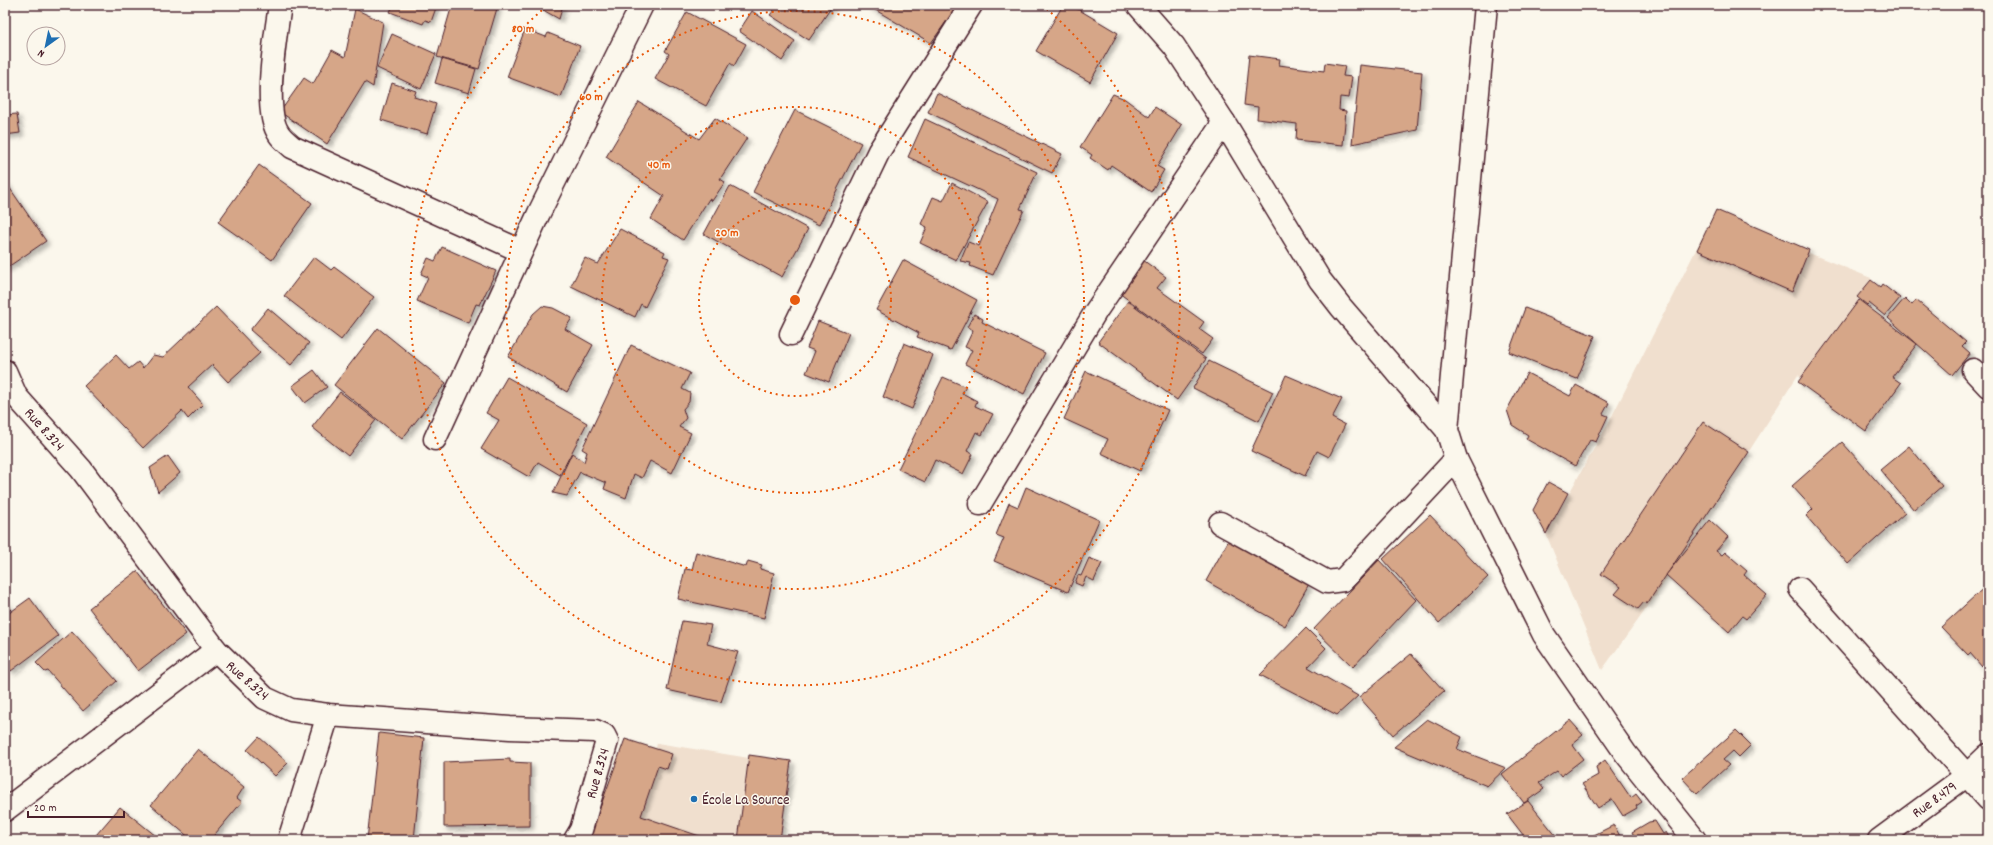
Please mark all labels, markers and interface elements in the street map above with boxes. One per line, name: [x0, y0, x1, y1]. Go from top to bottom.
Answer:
text: 80 m: [512, 21, 534, 38]
north arrow: [26, 26, 66, 66]
text: N: [35, 44, 48, 61]
text: 60 m: [579, 89, 603, 106]
text: 40 m: [648, 157, 670, 174]
text: 20 m: [716, 225, 738, 242]
centre of rings: [788, 293, 802, 307]
street label: Rue 8.324: [18, 404, 69, 457]
street label: Rue 8.324: [220, 656, 273, 707]
street label: Rue 8.324: [581, 746, 617, 801]
street label: Rue 8.479: [1908, 777, 1962, 825]
place label: École La Source: [702, 790, 790, 812]
scale bar: [28, 793, 124, 819]
marker: École La Source: [689, 794, 699, 804]
text: 20 m: [34, 800, 57, 817]

